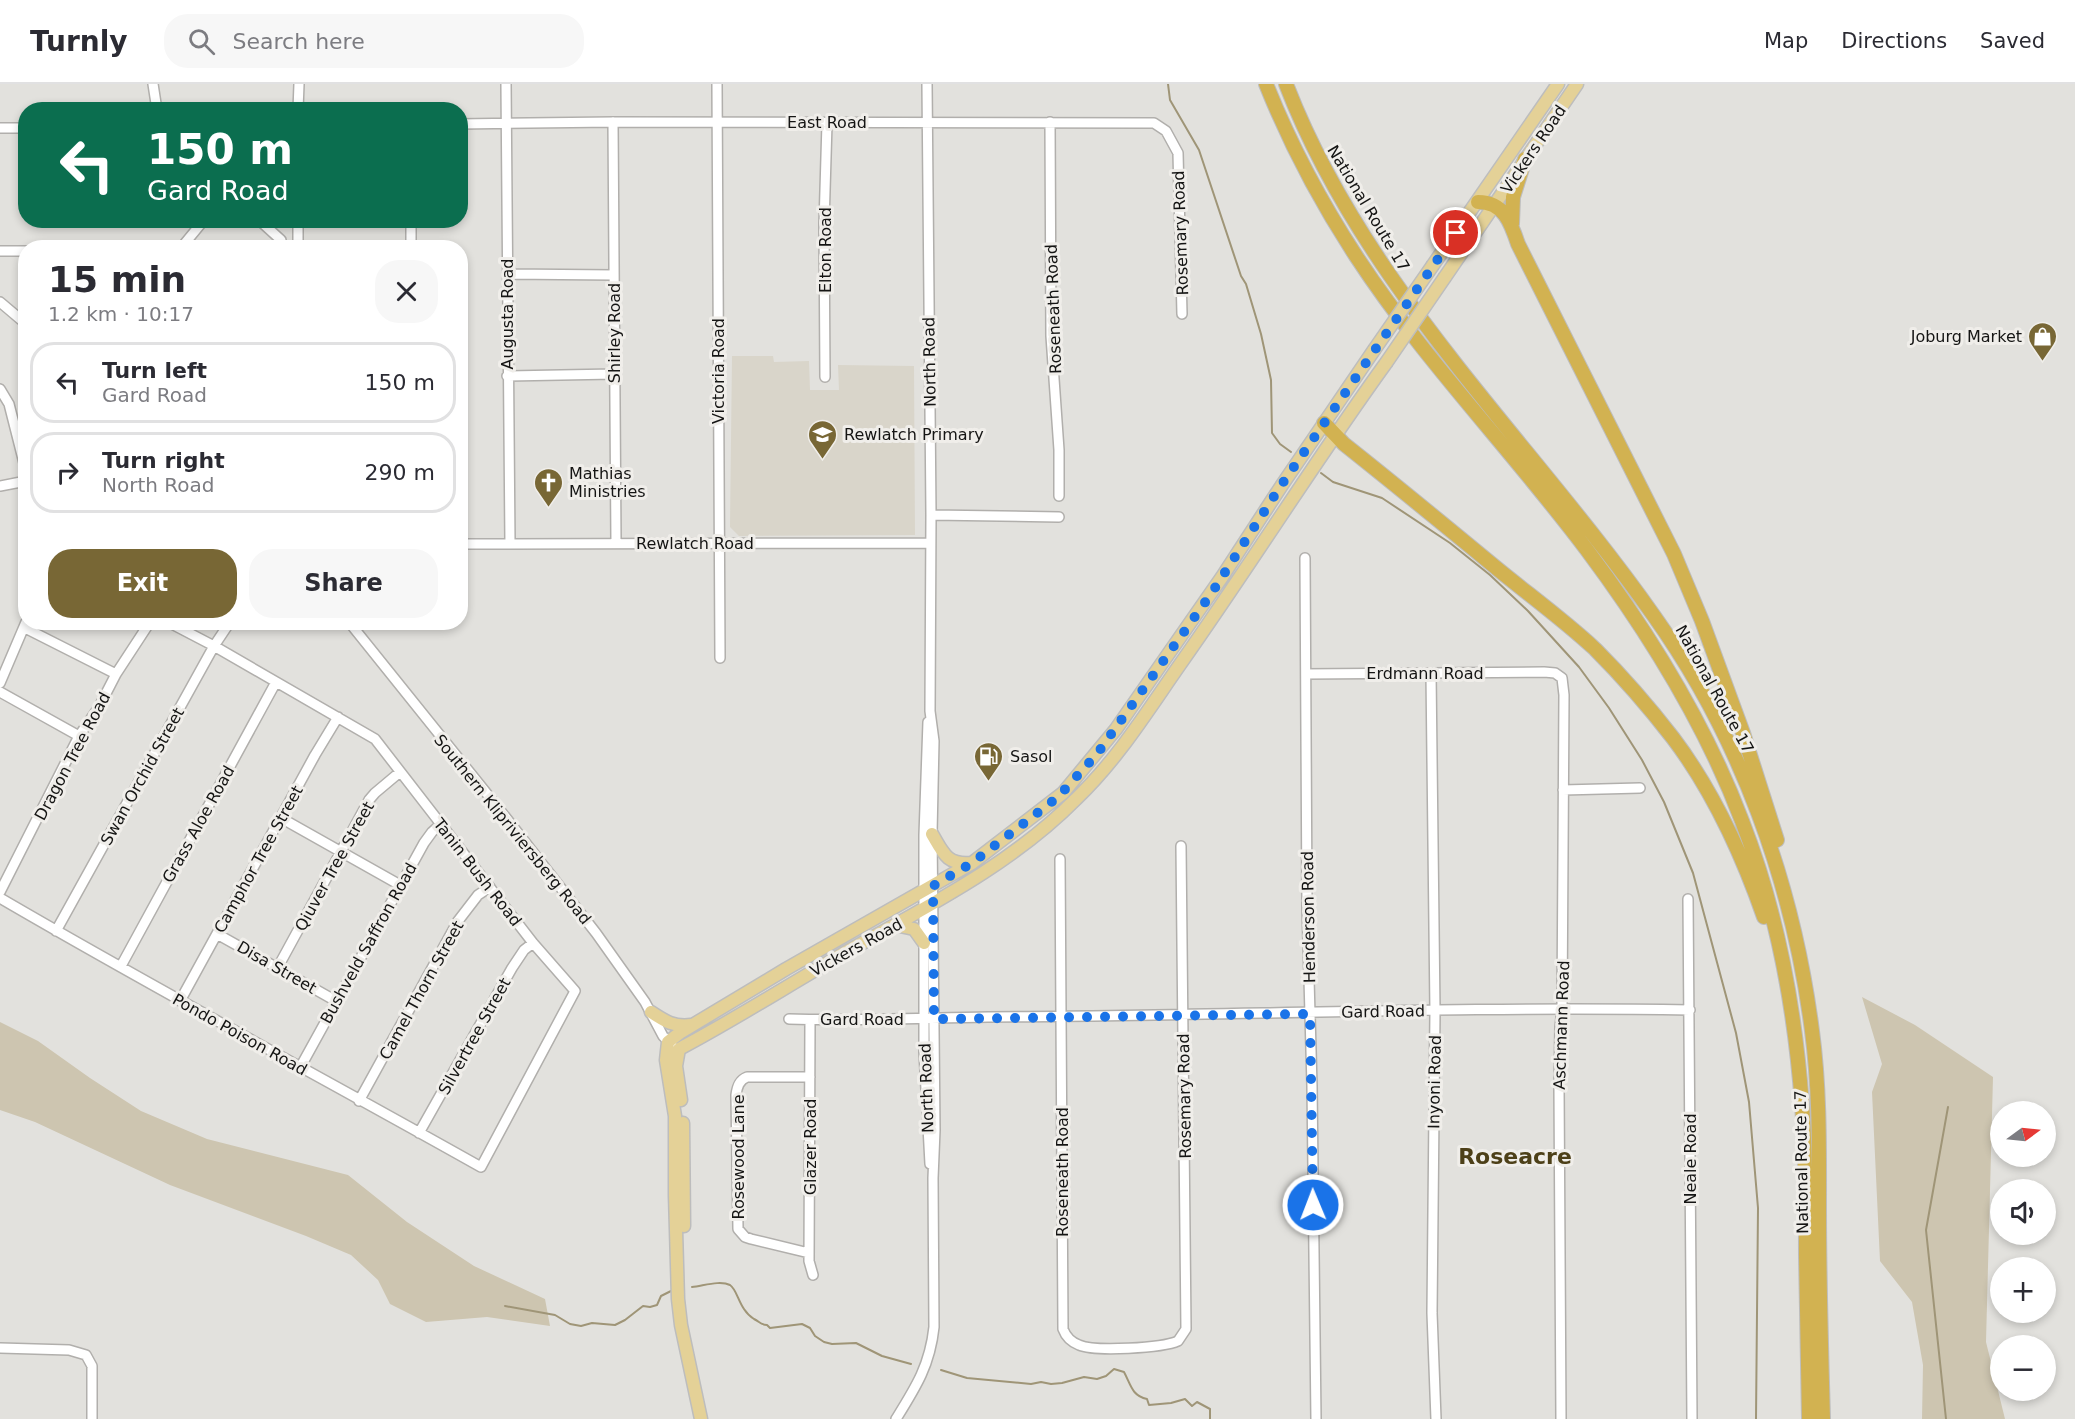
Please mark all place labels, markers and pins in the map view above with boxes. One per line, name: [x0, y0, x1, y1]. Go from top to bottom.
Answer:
pin: [1430, 207, 1481, 258]
shop icon: Joburg Market: [2027, 320, 2059, 362]
place label: Joburg Market: [1910, 327, 2022, 346]
school or university icon: Rewlatch Primary: [807, 418, 839, 460]
place label: Rewlatch Primary: [844, 425, 984, 444]
place label: Mathias Ministries: [569, 464, 646, 501]
church icon: Mathias Ministries: [532, 466, 564, 508]
fuel station icon: Sasol: [973, 740, 1005, 782]
place label: Sasol: [1010, 747, 1053, 766]

